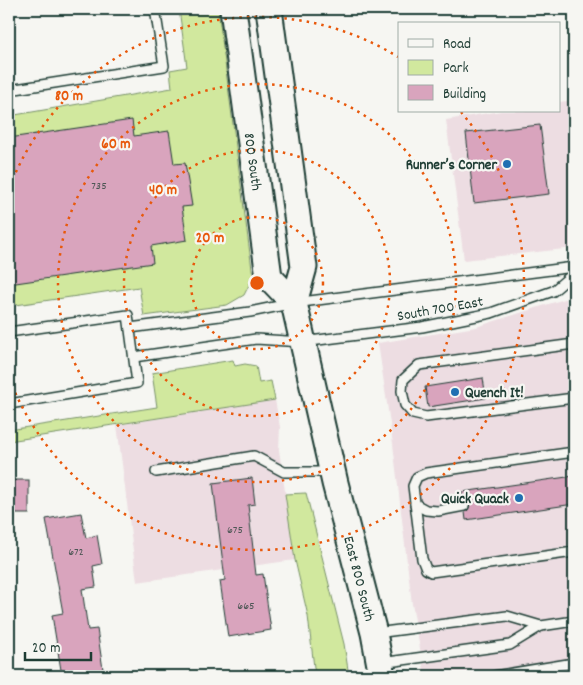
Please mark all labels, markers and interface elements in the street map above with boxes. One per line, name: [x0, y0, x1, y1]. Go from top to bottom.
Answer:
legend: [398, 22, 560, 112]
text: Road: [443, 34, 471, 56]
text: Park: [443, 58, 469, 80]
text: Building: [443, 84, 486, 106]
text: 80 m: [55, 86, 83, 108]
street label: 800 South: [237, 132, 266, 192]
text: 60 m: [101, 134, 131, 156]
place label: Runner’s Corner: [406, 155, 497, 177]
marker: Runner’s Corner: [501, 158, 513, 170]
house number: 735: [91, 178, 107, 195]
text: 40 m: [149, 180, 177, 202]
text: 20 m: [196, 228, 224, 250]
centre of rings: [248, 274, 266, 292]
street label: South 700 East: [396, 292, 485, 328]
place label: Quench It!: [465, 383, 524, 405]
marker: Quench It!: [449, 386, 461, 398]
place label: Quick Quack: [441, 489, 509, 511]
marker: Quick Quack: [513, 492, 525, 504]
house number: 675: [227, 522, 243, 539]
street label: East 800 South: [336, 534, 380, 624]
house number: 672: [68, 544, 84, 561]
house number: 665: [237, 598, 255, 615]
scale bar: [25, 630, 91, 662]
text: 20 m: [32, 638, 60, 660]

